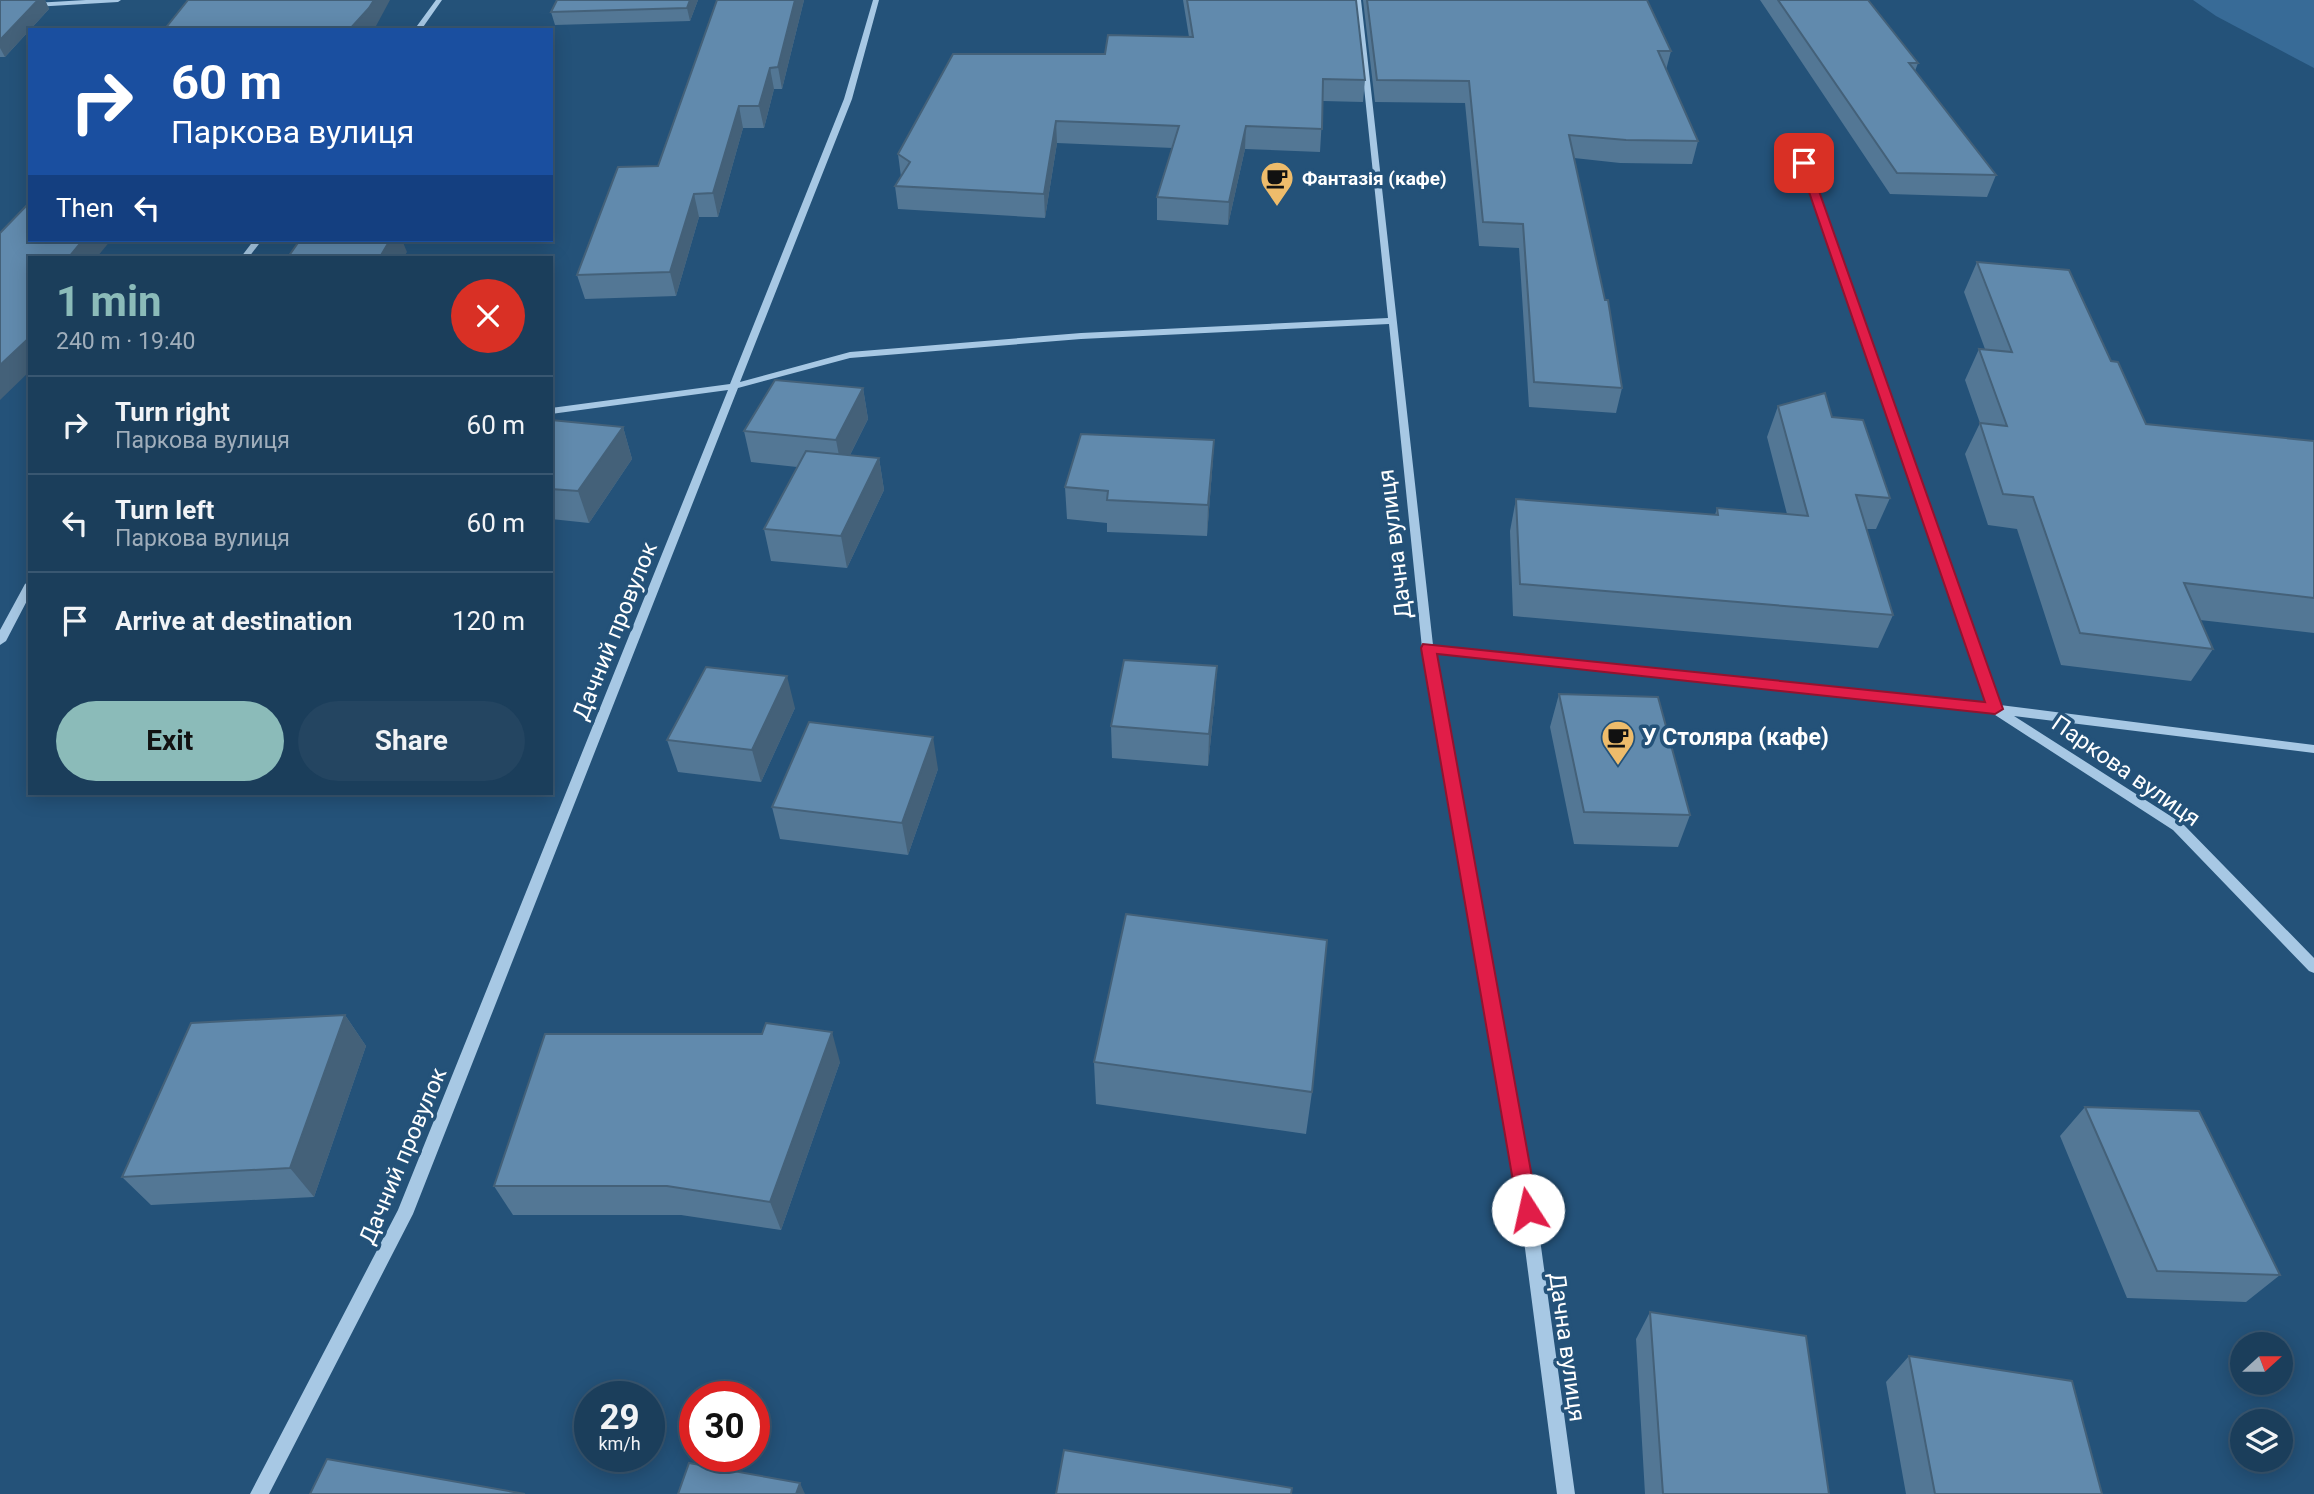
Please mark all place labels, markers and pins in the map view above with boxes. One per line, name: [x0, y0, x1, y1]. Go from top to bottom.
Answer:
pin: [1774, 133, 1834, 193]
cafe icon: Фантазія (кафе): [1258, 159, 1296, 208]
place label: Фантазія (кафе): [1302, 167, 1447, 190]
cafe icon: У Столяра (кафе): [1599, 718, 1637, 767]
place label: У Столяра (кафе): [1642, 724, 1829, 751]

